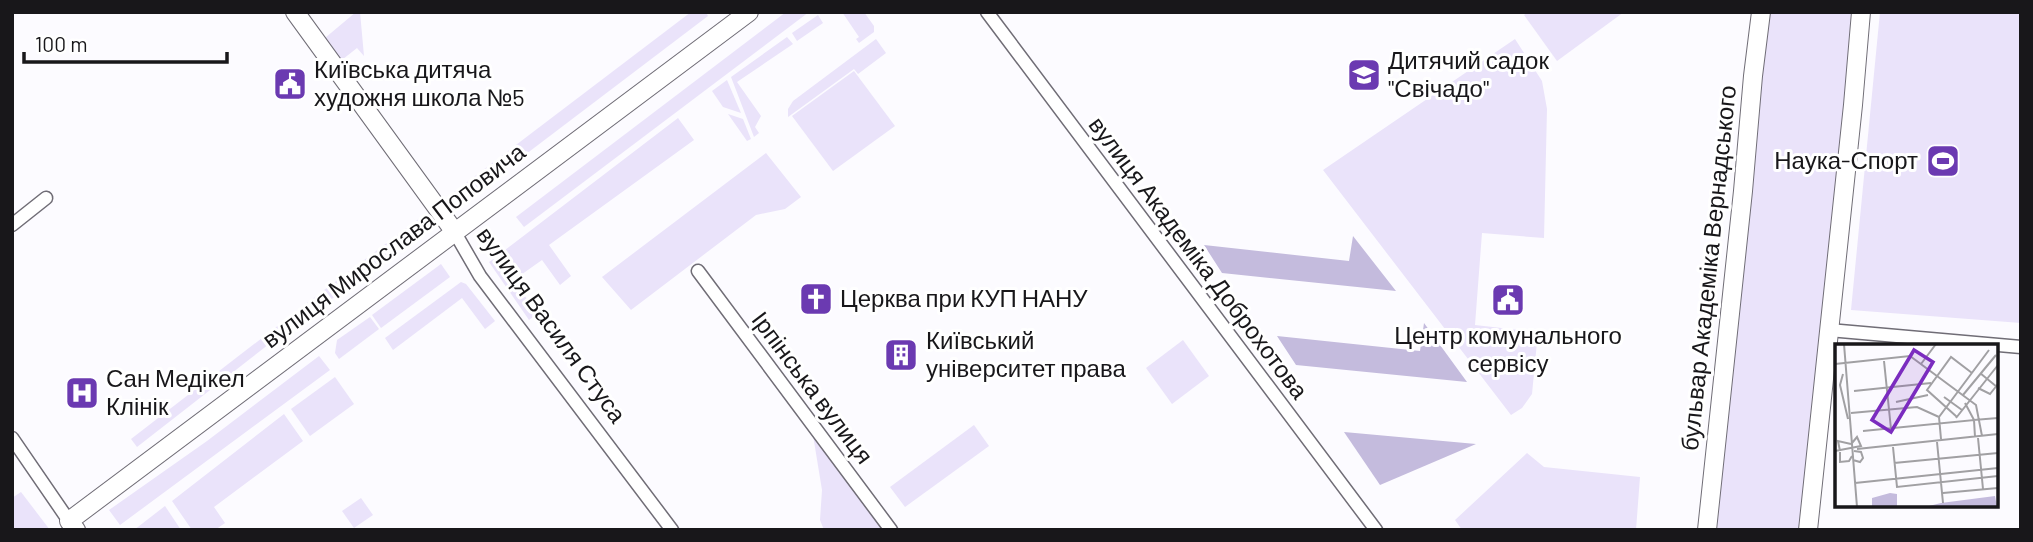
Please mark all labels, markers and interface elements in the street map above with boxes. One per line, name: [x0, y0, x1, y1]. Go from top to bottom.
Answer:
scale bar: [24, 21, 228, 65]
text: 100 m: [35, 31, 88, 56]
place label: Дитячий садок "Свічадо": [1388, 45, 1549, 102]
place label: Київська дитяча художня школа №5: [314, 54, 524, 111]
school or university icon: Дитячий садок "Свічадо": [1345, 56, 1383, 94]
public building icon: Київська дитяча художня школа №5: [271, 65, 309, 103]
street label: бульвар Академіка Вернадського: [1674, 84, 1741, 452]
street label: вулиця Академіка Доброхотова: [1084, 110, 1315, 404]
street label: вулиця Мирослава Поповича: [256, 136, 531, 353]
sports icon: Наука-Спорт: [1924, 142, 1962, 180]
place label: Наука-Спорт: [1774, 145, 1918, 174]
street label: вулиця Василя Стуса: [471, 221, 633, 428]
church icon: Церква при КУП НАНУ: [797, 280, 835, 318]
public building icon: Центр комунального сервісу: [1489, 281, 1527, 319]
place label: Церква при КУП НАНУ: [840, 283, 1088, 312]
street label: Ірпінська вулиця: [747, 305, 880, 469]
place label: Центр комунального сервісу: [1394, 320, 1622, 377]
place label: Київський університет права: [926, 325, 1126, 382]
building icon: Київський університет права: [882, 336, 920, 374]
inset map: [1835, 344, 1998, 507]
place label: Сан Медікел Клінік: [106, 363, 245, 420]
hospital icon: Сан Медікел Клінік: [63, 374, 101, 412]

